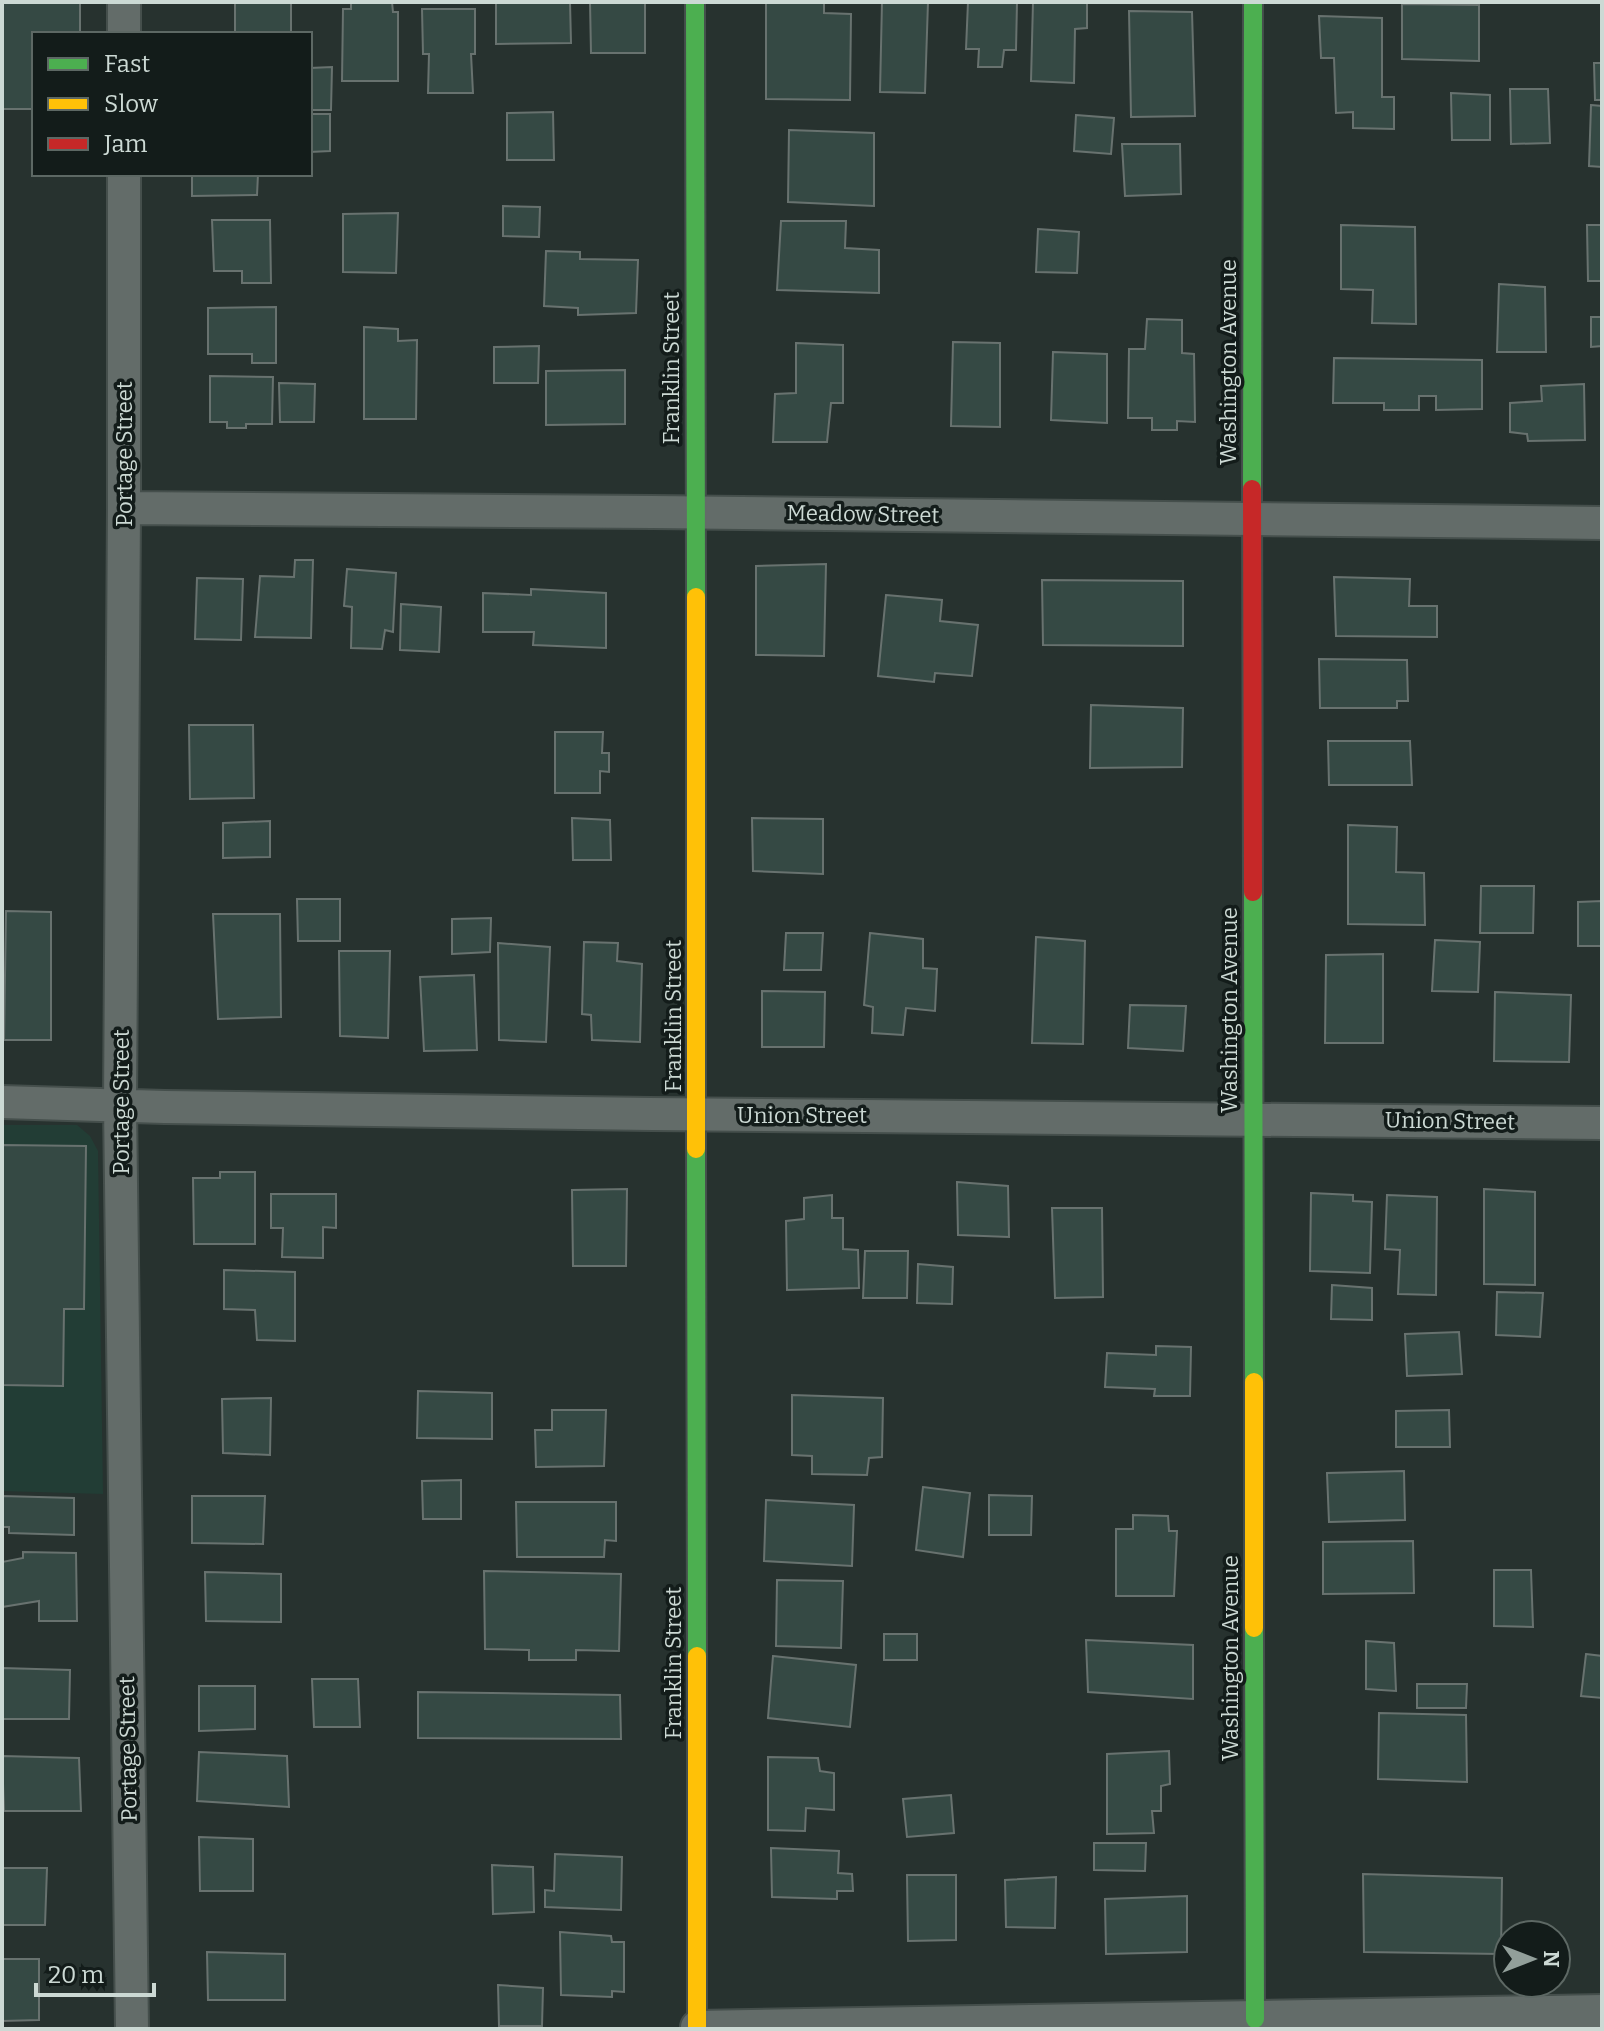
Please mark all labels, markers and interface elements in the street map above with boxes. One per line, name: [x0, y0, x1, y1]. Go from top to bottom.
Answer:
legend: [32, 32, 312, 176]
text: Fast: [104, 50, 150, 78]
text: Slow: [104, 90, 159, 118]
text: Jam: [103, 130, 148, 158]
street label: Washington Avenue: [1215, 259, 1242, 465]
street label: Franklin Street: [658, 292, 685, 444]
street label: Portage Street: [111, 381, 138, 527]
street label: Meadow Street: [786, 499, 940, 529]
street label: Washington Avenue: [1216, 907, 1243, 1113]
street label: Franklin Street: [660, 940, 687, 1092]
street label: Portage Street: [108, 1029, 135, 1175]
street label: Union Street: [737, 1102, 867, 1129]
street label: Union Street: [1385, 1106, 1515, 1136]
street label: Washington Avenue: [1217, 1555, 1244, 1761]
street label: Franklin Street: [660, 1587, 687, 1739]
street label: Portage Street: [113, 1676, 143, 1822]
north arrow: [1492, 1919, 1572, 1999]
scale bar: [36, 1947, 154, 1997]
text: N: [1538, 1951, 1565, 1968]
text: 20 m: [48, 1961, 104, 1989]

